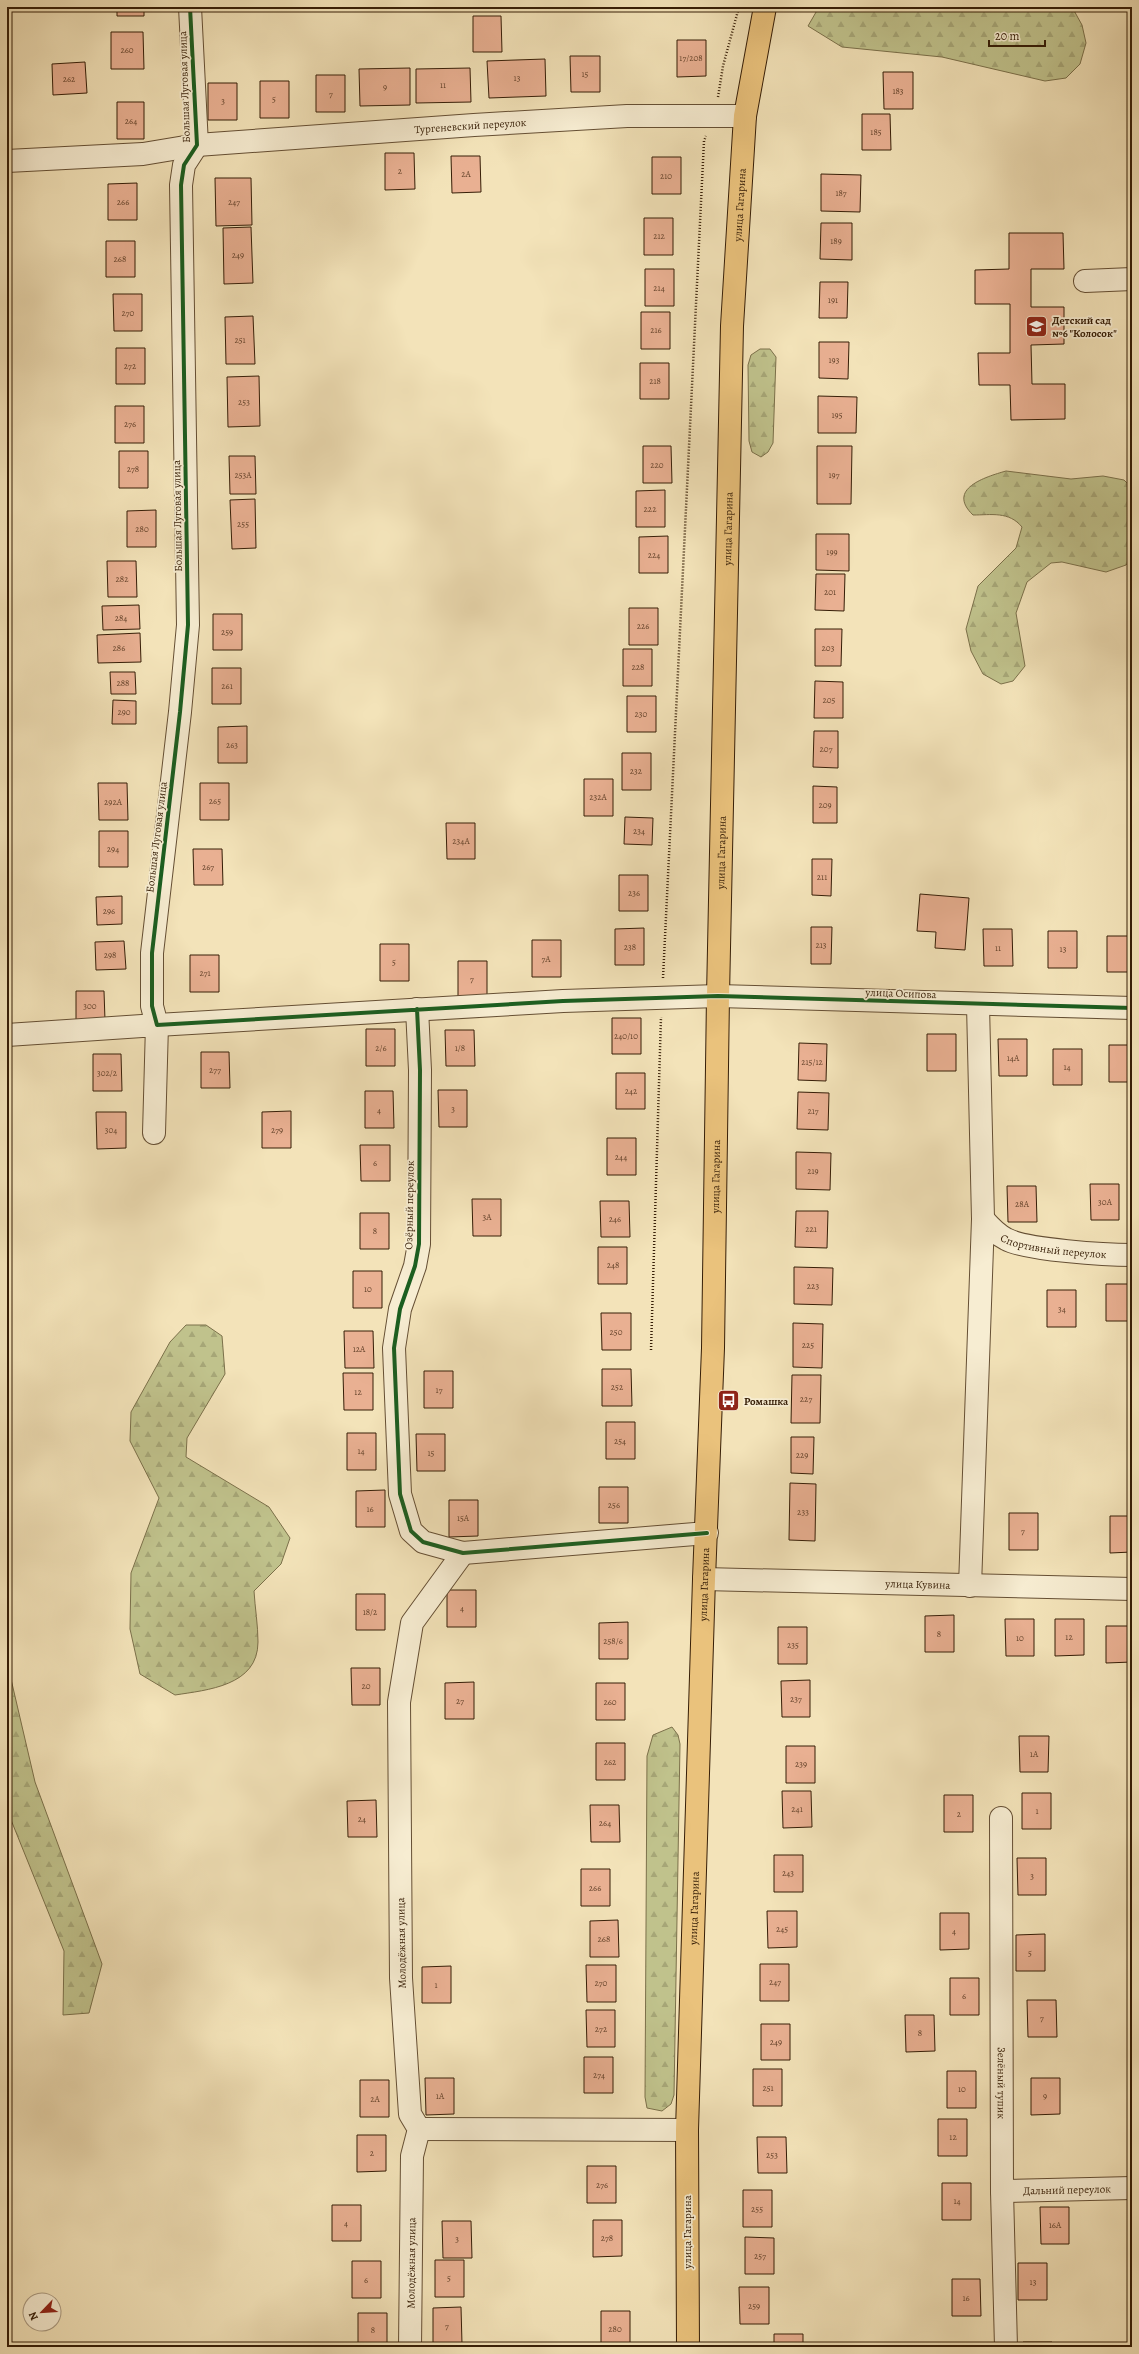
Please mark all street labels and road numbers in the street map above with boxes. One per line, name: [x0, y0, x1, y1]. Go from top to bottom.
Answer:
street label: Большая Луговая улица: [175, 30, 194, 143]
street label: Тургеневский переулок: [414, 115, 527, 137]
street label: улица Гагарина: [730, 167, 750, 243]
street label: Большая Луговая улица: [169, 459, 186, 572]
street label: улица Гагарина: [720, 491, 737, 567]
street label: Большая Луговая улица: [142, 780, 171, 893]
street label: улица Гагарина: [713, 815, 730, 890]
street label: улица Осипова: [864, 985, 938, 1002]
street label: улица Гагарина: [708, 1139, 724, 1214]
street label: Озёрный переулок: [401, 1160, 418, 1250]
street label: Спортивный переулок: [997, 1230, 1107, 1262]
street label: улица Гагарина: [696, 1546, 713, 1622]
street label: улица Кувина: [884, 1576, 952, 1593]
street label: улица Гагарина: [686, 1870, 703, 1946]
street label: Молодёжная улица: [393, 1896, 410, 1989]
street label: Зелёный тупик: [994, 2047, 1009, 2119]
street label: Дальний переулок: [1023, 2181, 1111, 2199]
street label: улица Гагарина: [680, 2194, 695, 2270]
street label: Молодёжная улица: [403, 2216, 419, 2309]

